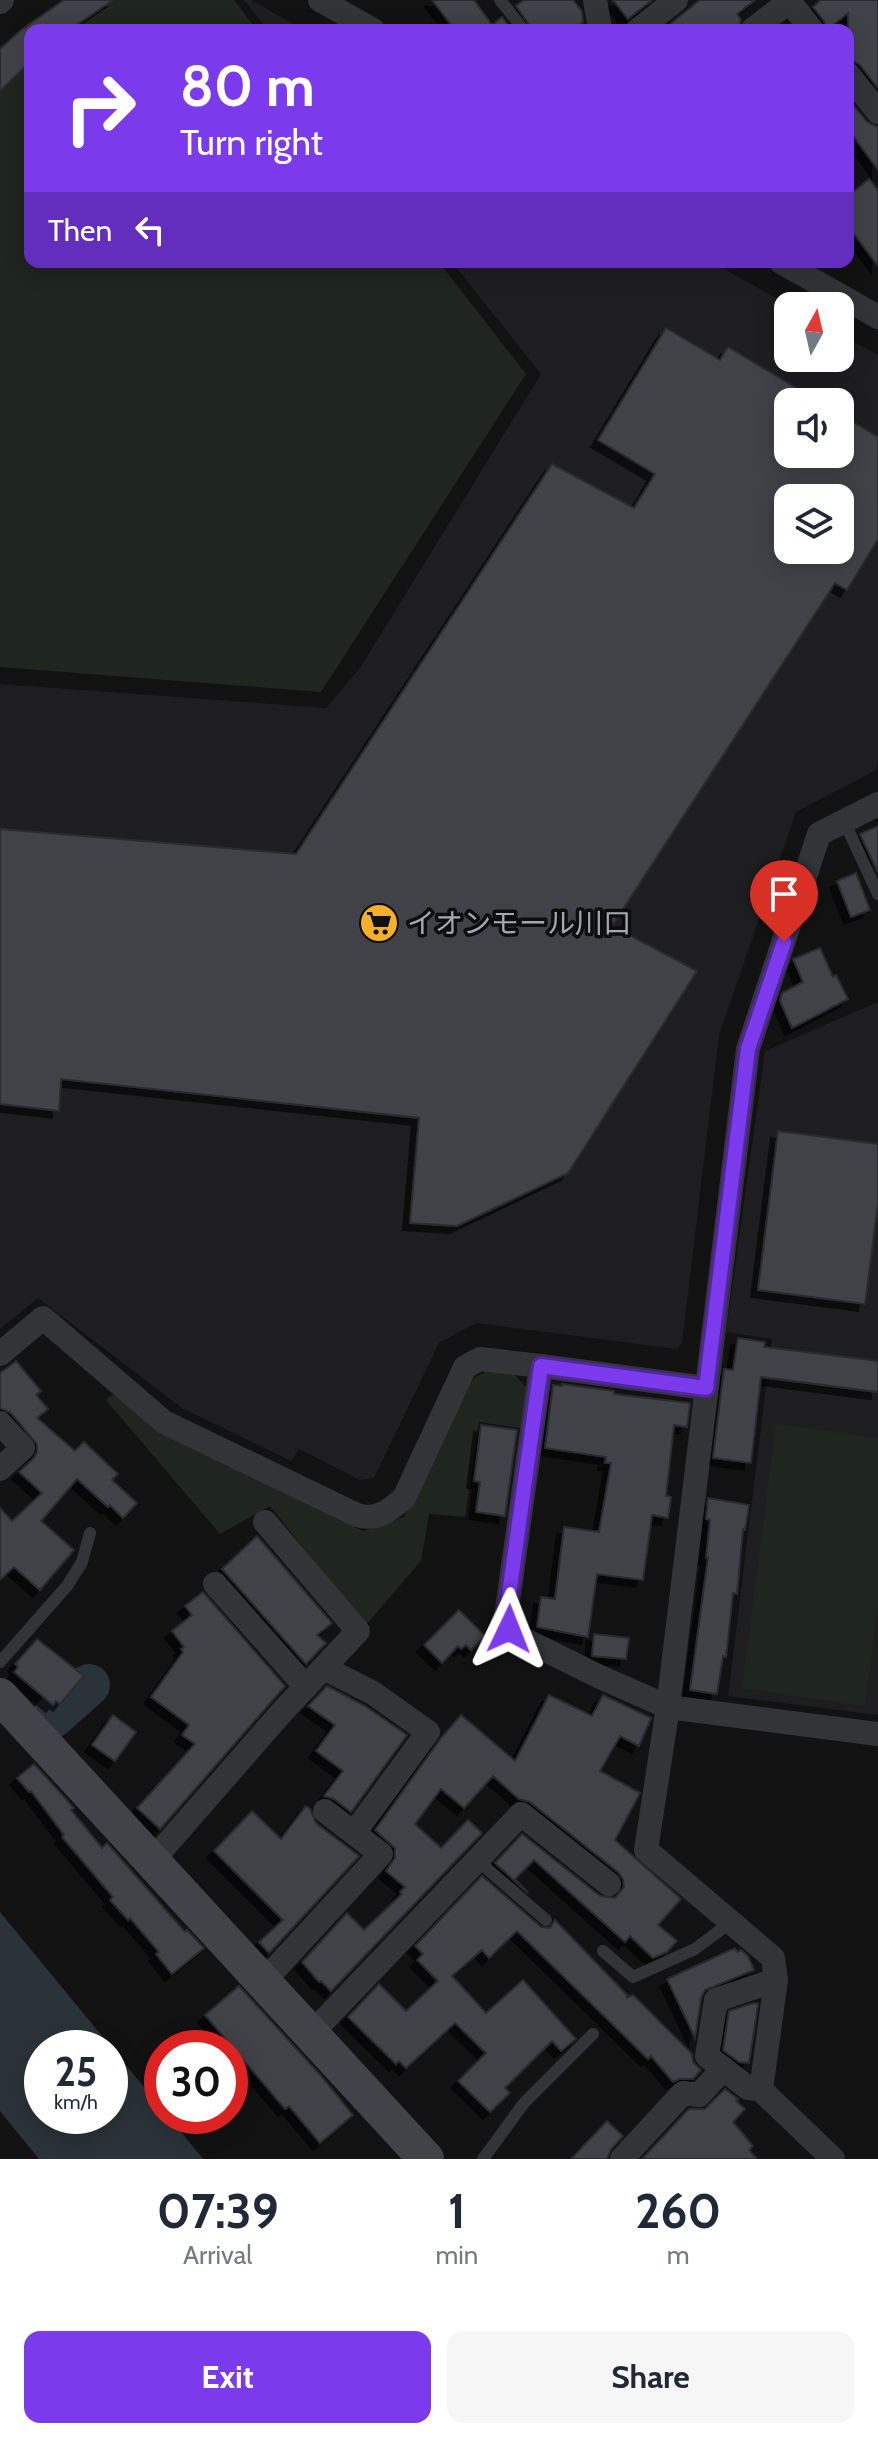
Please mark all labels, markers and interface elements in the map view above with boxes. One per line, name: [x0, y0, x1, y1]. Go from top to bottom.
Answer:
text: 80 m: [180, 52, 315, 120]
icon: right: [48, 56, 152, 160]
text: Turn right: [180, 120, 323, 164]
icon: left: [128, 208, 172, 252]
text: Then: [48, 212, 112, 249]
north arrow: [774, 292, 854, 372]
map controls: [774, 292, 854, 564]
button: sound: [774, 388, 854, 468]
button: layers: [774, 484, 854, 564]
pin: [750, 860, 818, 942]
icon: arrive: [762, 872, 806, 916]
supermarket icon: イオンモール川口: [358, 902, 400, 944]
place label: イオンモール川口: [407, 906, 631, 940]
position arrow: [467, 1587, 551, 1671]
speed limit sign: 30: [144, 2030, 248, 2134]
text: 25: [55, 2047, 97, 2096]
text: km/h: [54, 2090, 98, 2114]
text: 07:39: [157, 2182, 279, 2240]
text: 1: [448, 2182, 466, 2240]
text: 260: [635, 2182, 721, 2240]
text: Arrival: [183, 2239, 252, 2271]
text: min: [435, 2239, 478, 2271]
text: m: [667, 2239, 690, 2271]
button: Exit: [24, 2331, 431, 2423]
button: Share: [447, 2331, 854, 2423]

